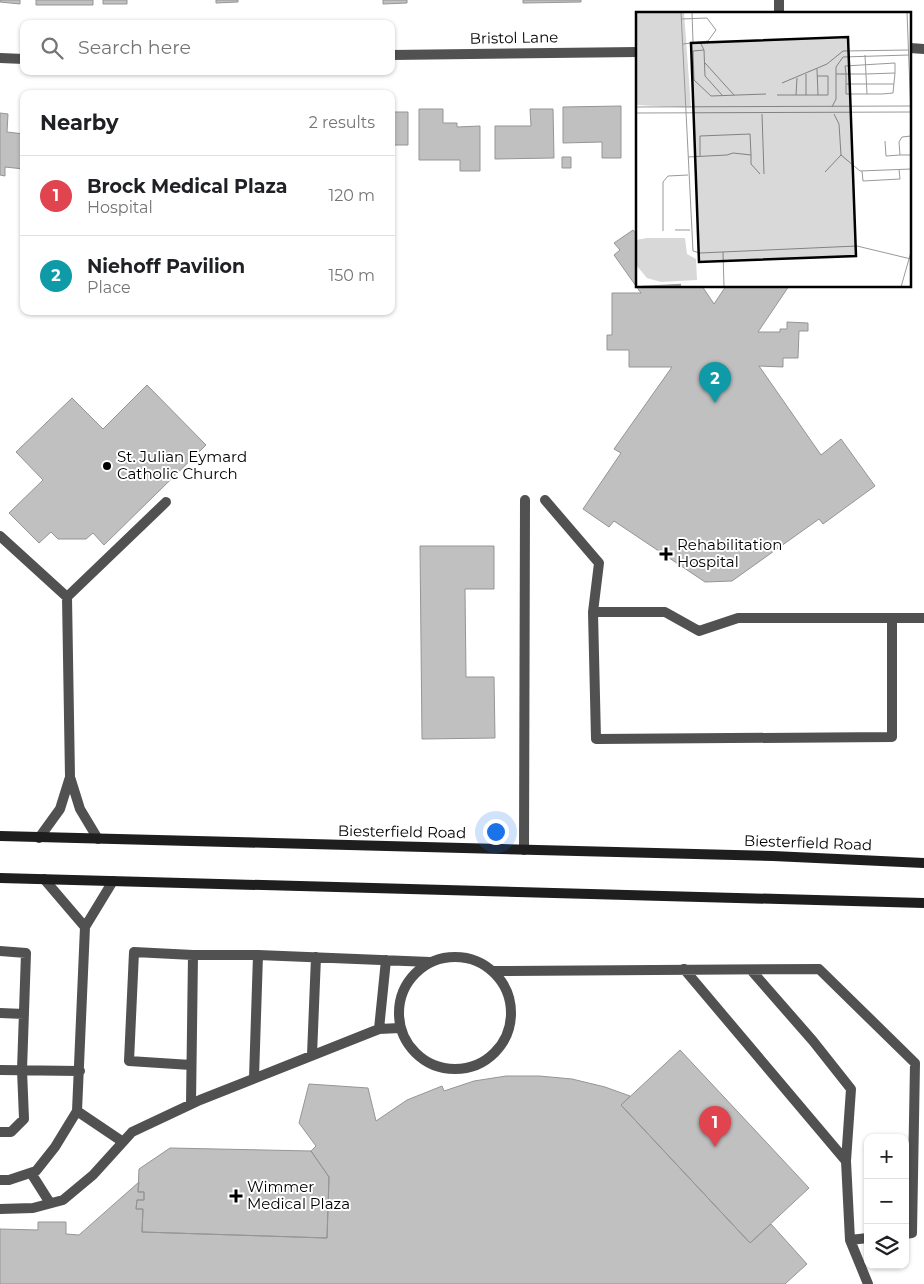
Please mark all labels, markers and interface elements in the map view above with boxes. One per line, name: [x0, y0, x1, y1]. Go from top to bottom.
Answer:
inset map: [636, 12, 912, 288]
search box: [20, 20, 395, 75]
street label: Bristol Lane: [470, 27, 558, 48]
icon: search: [38, 34, 66, 62]
text: Search here: [78, 36, 191, 59]
text: Nearby: [40, 110, 119, 135]
text: 2 results: [309, 113, 375, 132]
text: Brock Medical Plaza: [87, 175, 287, 198]
text: 1: [53, 186, 59, 205]
text: 120 m: [328, 186, 375, 205]
text: Hospital: [87, 198, 153, 217]
text: Niehoff Pavilion: [87, 255, 245, 278]
text: 2: [51, 266, 61, 285]
text: 150 m: [328, 266, 375, 285]
text: Place: [87, 278, 131, 297]
pin: 2: [699, 362, 731, 403]
place label: St. Julian Eymard Catholic Church: [117, 447, 247, 483]
marker: St. Julian Eymard Catholic Church: [101, 460, 113, 472]
place label: Rehabilitation Hospital: [677, 535, 782, 571]
marker: Rehabilitation Hospital: [659, 547, 673, 561]
your location: [483, 819, 509, 845]
street label: Biesterfield Road: [338, 821, 466, 842]
street label: Biesterfield Road: [744, 831, 873, 854]
pin: 1: [699, 1106, 731, 1147]
map controls: [864, 1134, 909, 1269]
button: +: [864, 1134, 909, 1179]
place label: Wimmer Medical Plaza: [247, 1177, 350, 1213]
button: −: [864, 1179, 909, 1224]
marker: Wimmer Medical Plaza: [229, 1189, 243, 1203]
button: layers: [864, 1224, 909, 1269]

